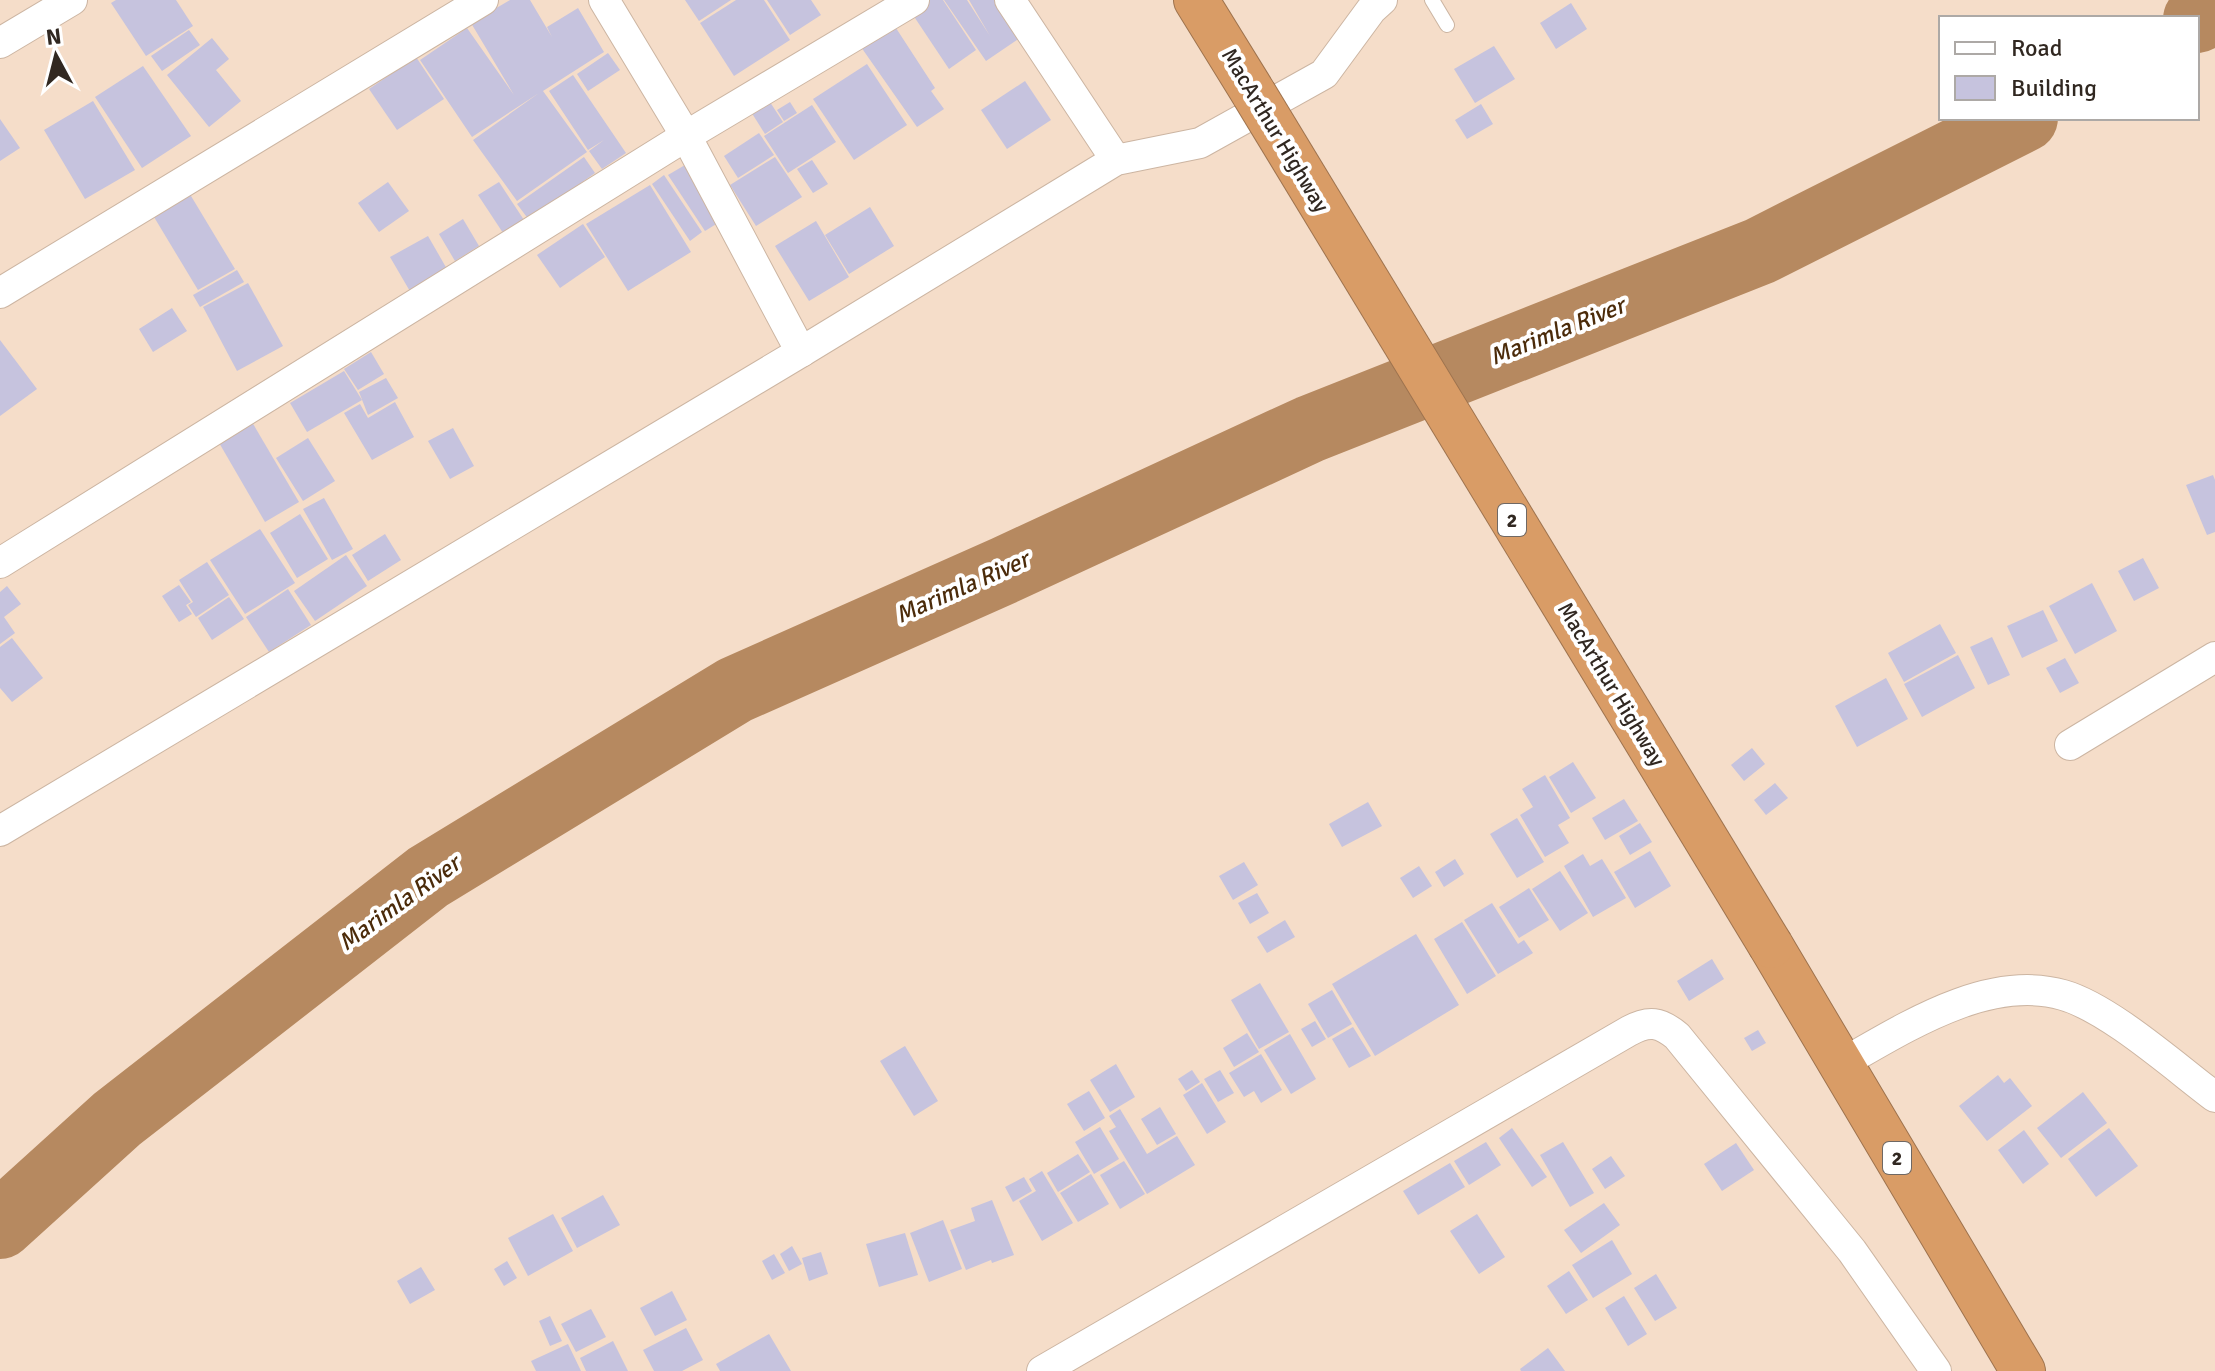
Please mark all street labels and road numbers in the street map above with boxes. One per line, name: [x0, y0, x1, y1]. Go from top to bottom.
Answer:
street label: MacArthur Highway: [1216, 43, 1336, 218]
road number: 2: [1498, 504, 1526, 536]
street label: MacArthur Highway: [1552, 597, 1672, 772]
road number: 2: [1883, 1142, 1911, 1174]

